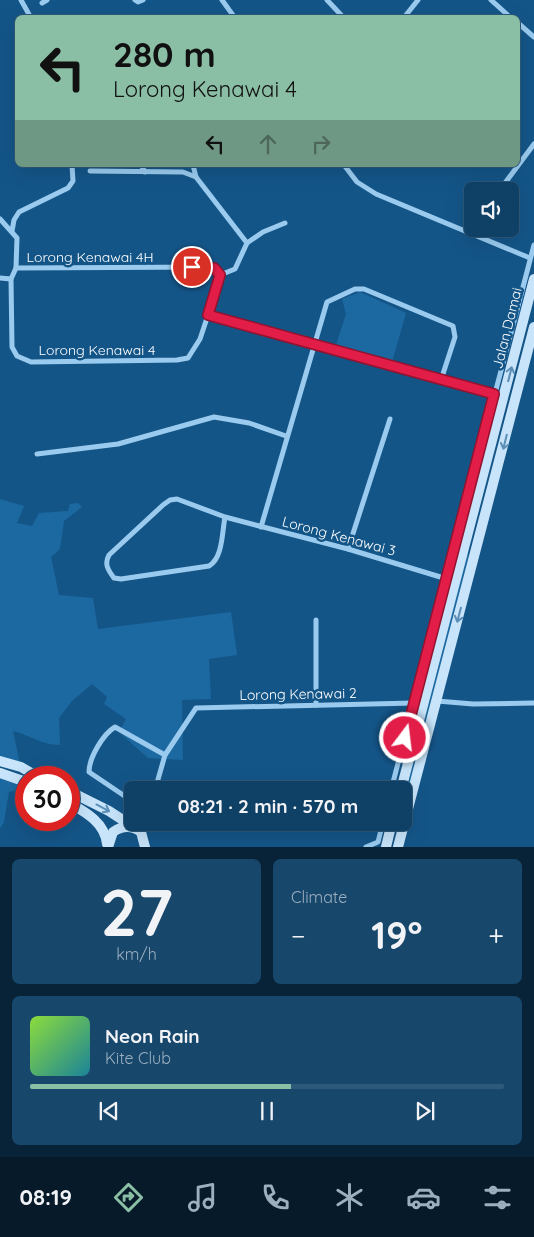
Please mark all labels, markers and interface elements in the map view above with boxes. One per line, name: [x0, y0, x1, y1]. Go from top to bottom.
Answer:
text: 280 m: [113, 32, 216, 76]
icon: left: [30, 35, 95, 100]
text: Lorong Kenawai 4: [113, 75, 297, 103]
icon: left: [201, 130, 229, 158]
icon: ahead: [254, 130, 282, 158]
icon: right: [307, 130, 335, 158]
map controls: [464, 182, 519, 237]
button: sound: [464, 182, 519, 237]
pin: [171, 246, 213, 288]
street label: Lorong Kenawai 4H: [27, 248, 154, 266]
icon: arrive: [178, 253, 206, 281]
street label: Jalan Damai: [488, 286, 526, 370]
street label: Lorong Kenawai 4: [39, 341, 155, 359]
one-way arrow: [505, 366, 515, 382]
one-way arrow: [500, 434, 509, 450]
street label: Lorong Kenawai 3: [280, 512, 398, 560]
one-way arrow: [454, 607, 463, 623]
street label: Lorong Kenawai 2: [239, 684, 357, 704]
position arrow: [378, 711, 430, 763]
speed limit sign: 30: [15, 766, 80, 831]
text: 08:21 · 2 min · 570 m: [178, 794, 358, 818]
one-way arrow: [95, 804, 110, 813]
text: 27: [100, 871, 173, 952]
text: Climate: [291, 887, 347, 907]
text: 19°: [371, 911, 423, 959]
text: −: [291, 918, 306, 953]
text: +: [488, 918, 504, 953]
text: km/h: [116, 944, 157, 964]
text: Neon Rain: [105, 1024, 200, 1048]
text: Kite Club: [105, 1048, 171, 1068]
icon: previous: [95, 1097, 123, 1125]
icon: pause: [253, 1097, 281, 1125]
icon: next: [411, 1097, 439, 1125]
icon: directions: [111, 1180, 146, 1215]
icon: music: [185, 1180, 220, 1215]
icon: phone: [258, 1180, 293, 1215]
icon: climate: [332, 1180, 367, 1215]
icon: car: [406, 1180, 441, 1215]
icon: filters: [480, 1180, 515, 1215]
text: 08:19: [19, 1183, 72, 1211]

